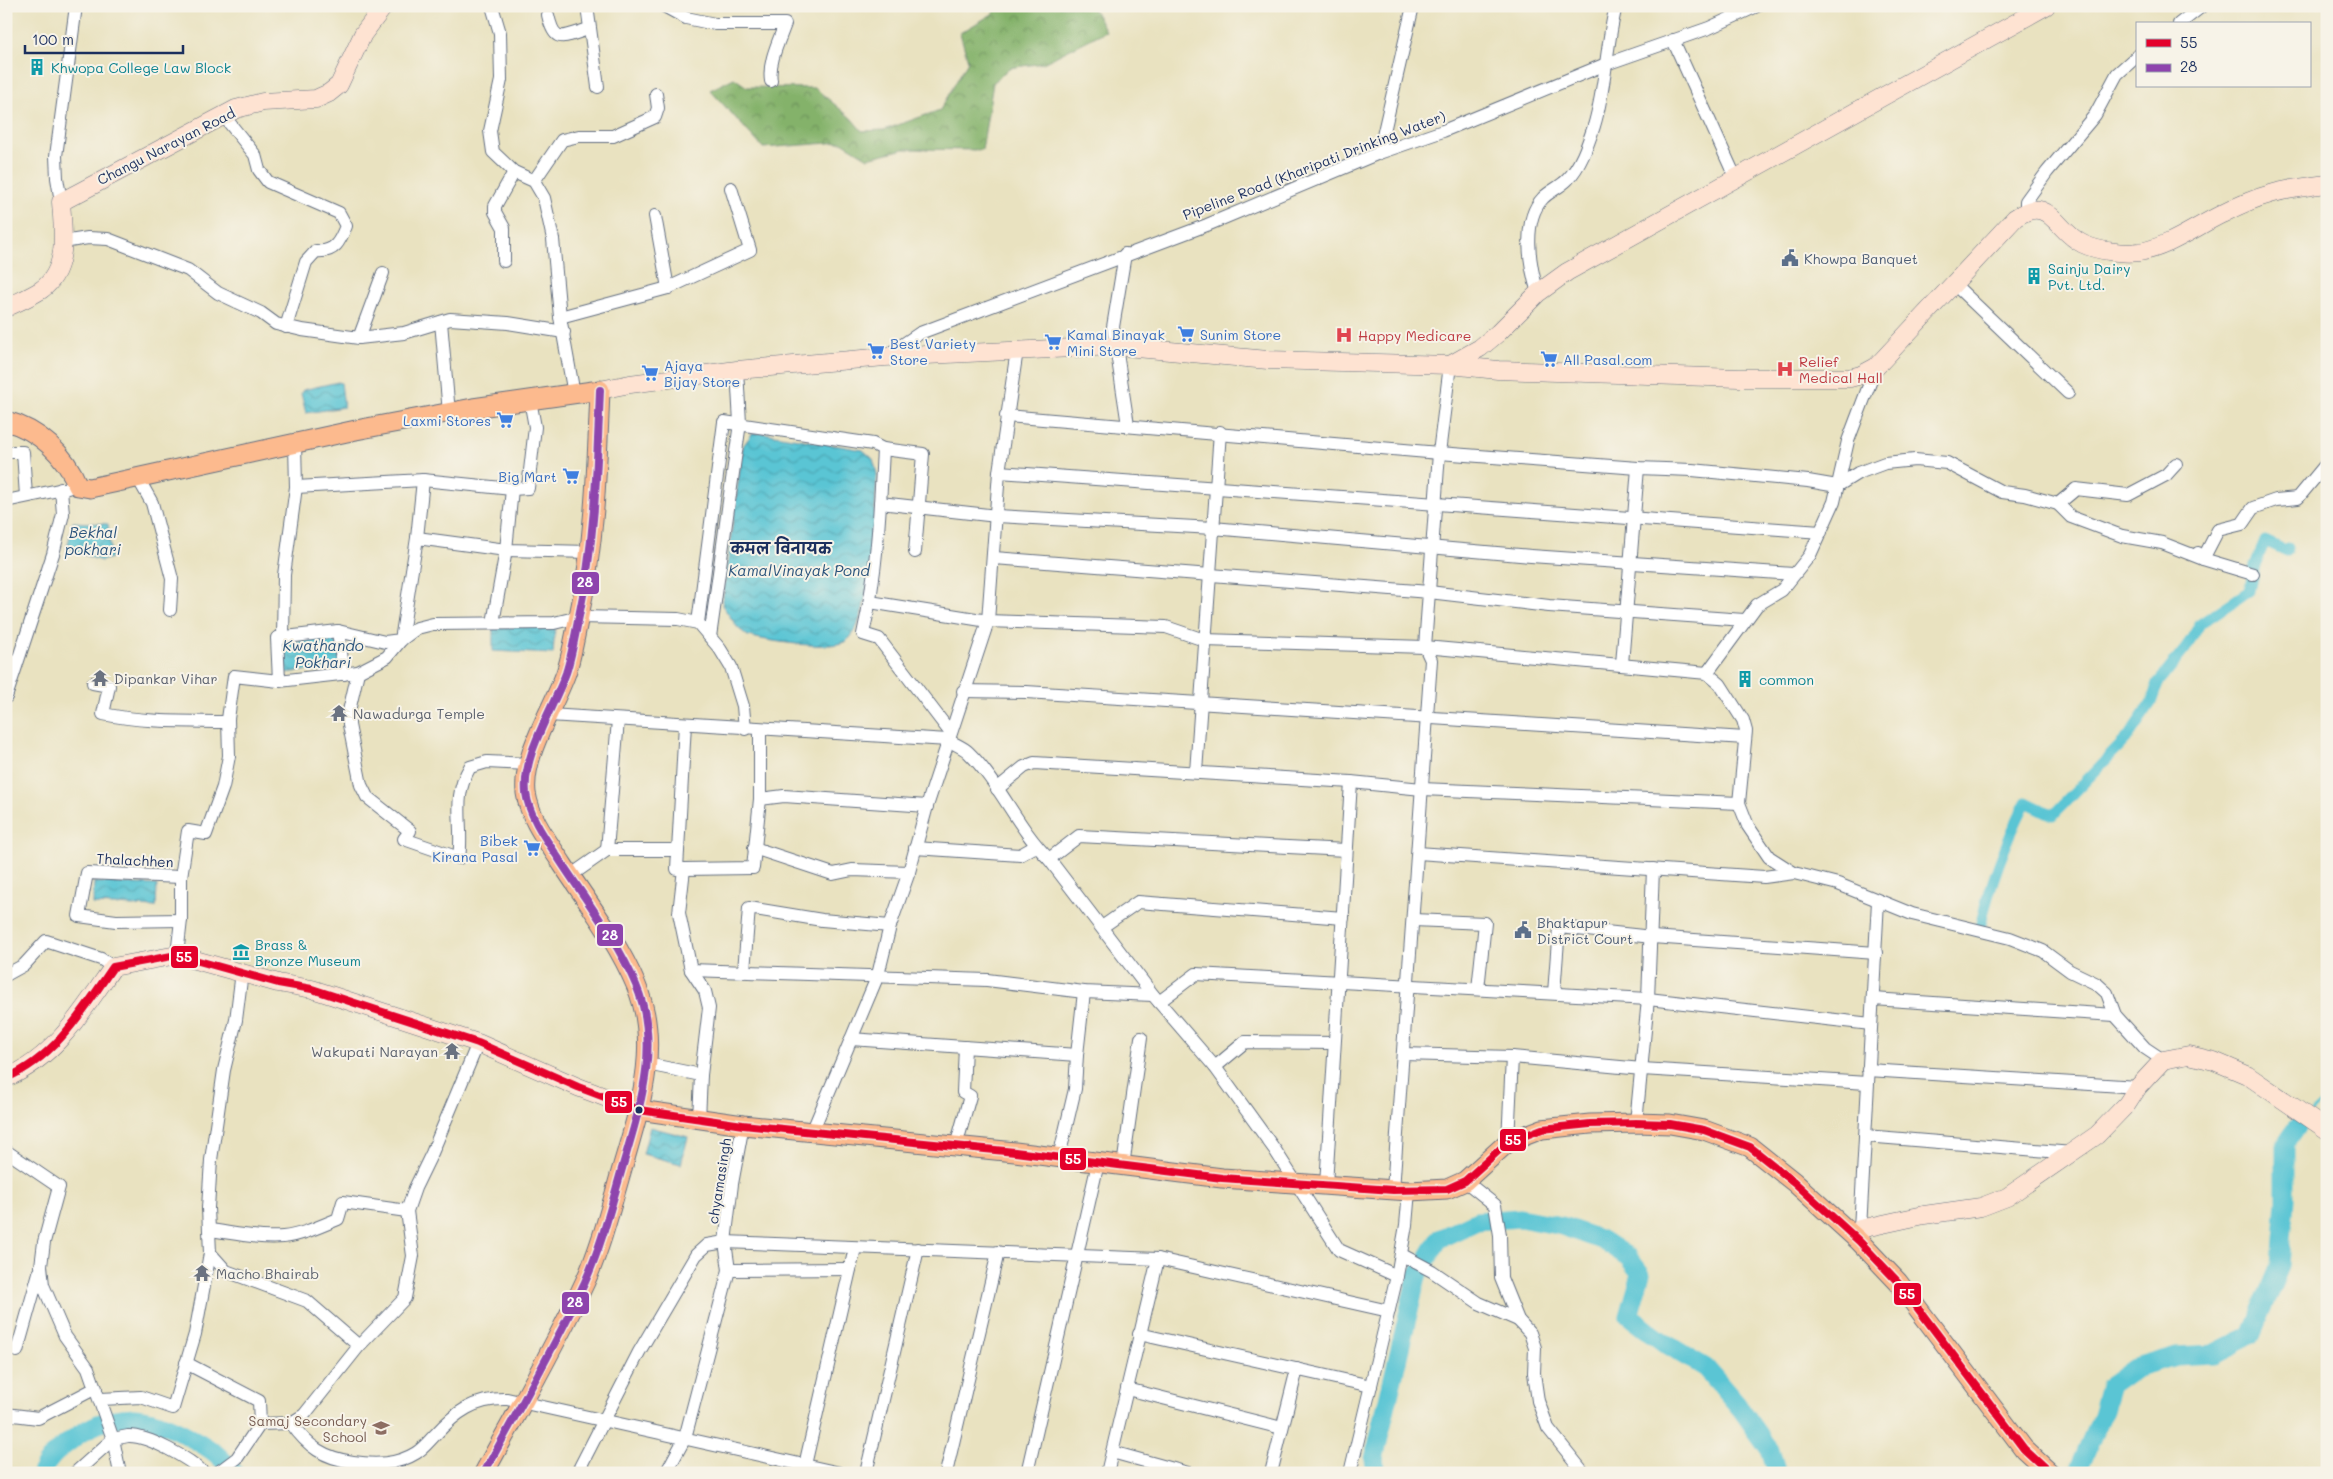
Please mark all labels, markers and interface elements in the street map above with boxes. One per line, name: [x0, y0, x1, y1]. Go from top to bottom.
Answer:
scale bar: [25, 22, 182, 54]
legend: [2136, 22, 2310, 88]
text: 100 m: [32, 29, 74, 49]
text: 55: [2180, 32, 2198, 52]
text: 28: [2180, 56, 2197, 76]
building icon: Khwopa College Law Block: [27, 57, 47, 77]
place label: Khwopa College Law Block: [51, 58, 231, 77]
street label: Changu Narayan Road: [94, 103, 238, 189]
street label: Pipeline Road (Kharipati Drinking Water): [1180, 106, 1448, 224]
public building icon: Khowpa Banquet: [1780, 248, 1800, 268]
place label: Khowpa Banquet: [1804, 249, 1918, 268]
place label: Sainju Dairy Pvt. Ltd.: [2048, 259, 2130, 294]
building icon: Sainju Dairy Pvt. Ltd.: [2024, 266, 2044, 286]
supermarket icon: Sunim Store: [1176, 324, 1196, 344]
place label: Kamal Binayak Mini Store: [1067, 325, 1165, 360]
place label: Sunim Store: [1200, 325, 1281, 344]
hospital icon: Happy Medicare: [1334, 325, 1354, 345]
place label: Happy Medicare: [1358, 326, 1471, 345]
supermarket icon: Kamal Binayak Mini Store: [1043, 332, 1063, 352]
place label: Best Variety Store: [890, 334, 976, 369]
supermarket icon: Best Variety Store: [866, 341, 886, 361]
supermarket icon: All Pasal.com: [1539, 349, 1559, 369]
place label: All Pasal.com: [1563, 350, 1652, 369]
place label: Relief Medical Hall: [1799, 352, 1883, 387]
place label: Ajaya Bijay Store: [664, 356, 740, 391]
hospital icon: Relief Medical Hall: [1775, 359, 1795, 379]
supermarket icon: Ajaya Bijay Store: [640, 363, 660, 383]
supermarket icon: Laxmi Stores: [495, 410, 515, 430]
place label: Laxmi Stores: [403, 411, 491, 430]
supermarket icon: Big Mart: [561, 466, 581, 486]
place label: Big Mart: [498, 467, 557, 486]
water label: Bekhal pokhari: [64, 522, 121, 559]
district label: कमल विनायक: [729, 536, 833, 558]
water label: KamalVinayak Pond: [728, 560, 871, 580]
line badge: 28: [571, 571, 600, 595]
text: 28: [577, 572, 594, 591]
water label: Kwathando Pokhari: [282, 635, 364, 672]
temple icon: Dipankar Vihar: [90, 668, 110, 688]
place label: Dipankar Vihar: [114, 669, 218, 688]
building icon: common: [1735, 669, 1755, 689]
place label: common: [1759, 670, 1814, 689]
temple icon: Nawadurga Temple: [329, 703, 349, 723]
place label: Nawadurga Temple: [353, 704, 485, 723]
place label: Bibek Kirana Pasal: [432, 831, 518, 866]
supermarket icon: Bibek Kirana Pasal: [522, 838, 542, 858]
street label: Thalachhen: [96, 848, 174, 872]
place label: Bhaktapur District Court: [1537, 913, 1633, 948]
public building icon: Bhaktapur District Court: [1513, 920, 1533, 940]
line badge: 28: [596, 923, 624, 947]
text: 28: [602, 925, 619, 944]
place label: Brass & Bronze Museum: [255, 935, 361, 970]
museum icon: Brass & Bronze Museum: [231, 942, 251, 962]
line badge: 55: [170, 945, 199, 969]
text: 55: [176, 947, 192, 966]
temple icon: Wakupati Narayan: [442, 1041, 462, 1061]
place label: Wakupati Narayan: [311, 1042, 438, 1061]
line badge: 55: [604, 1090, 633, 1114]
text: 55: [611, 1092, 627, 1111]
unlabelled marker: [634, 1105, 644, 1115]
line badge: 55: [1499, 1128, 1527, 1152]
text: 55: [1505, 1130, 1521, 1149]
street label: chyamasingh: [703, 1137, 735, 1225]
line badge: 55: [1059, 1147, 1087, 1171]
text: 55: [1065, 1149, 1081, 1168]
temple icon: Macho Bhairab: [192, 1263, 212, 1283]
place label: Macho Bhairab: [216, 1264, 319, 1283]
line badge: 55: [1893, 1282, 1922, 1306]
text: 55: [1899, 1284, 1915, 1303]
line badge: 28: [561, 1291, 590, 1315]
text: 28: [567, 1292, 584, 1311]
place label: Samaj Secondary School: [249, 1411, 367, 1446]
school or university icon: Samaj Secondary School: [371, 1418, 391, 1438]

